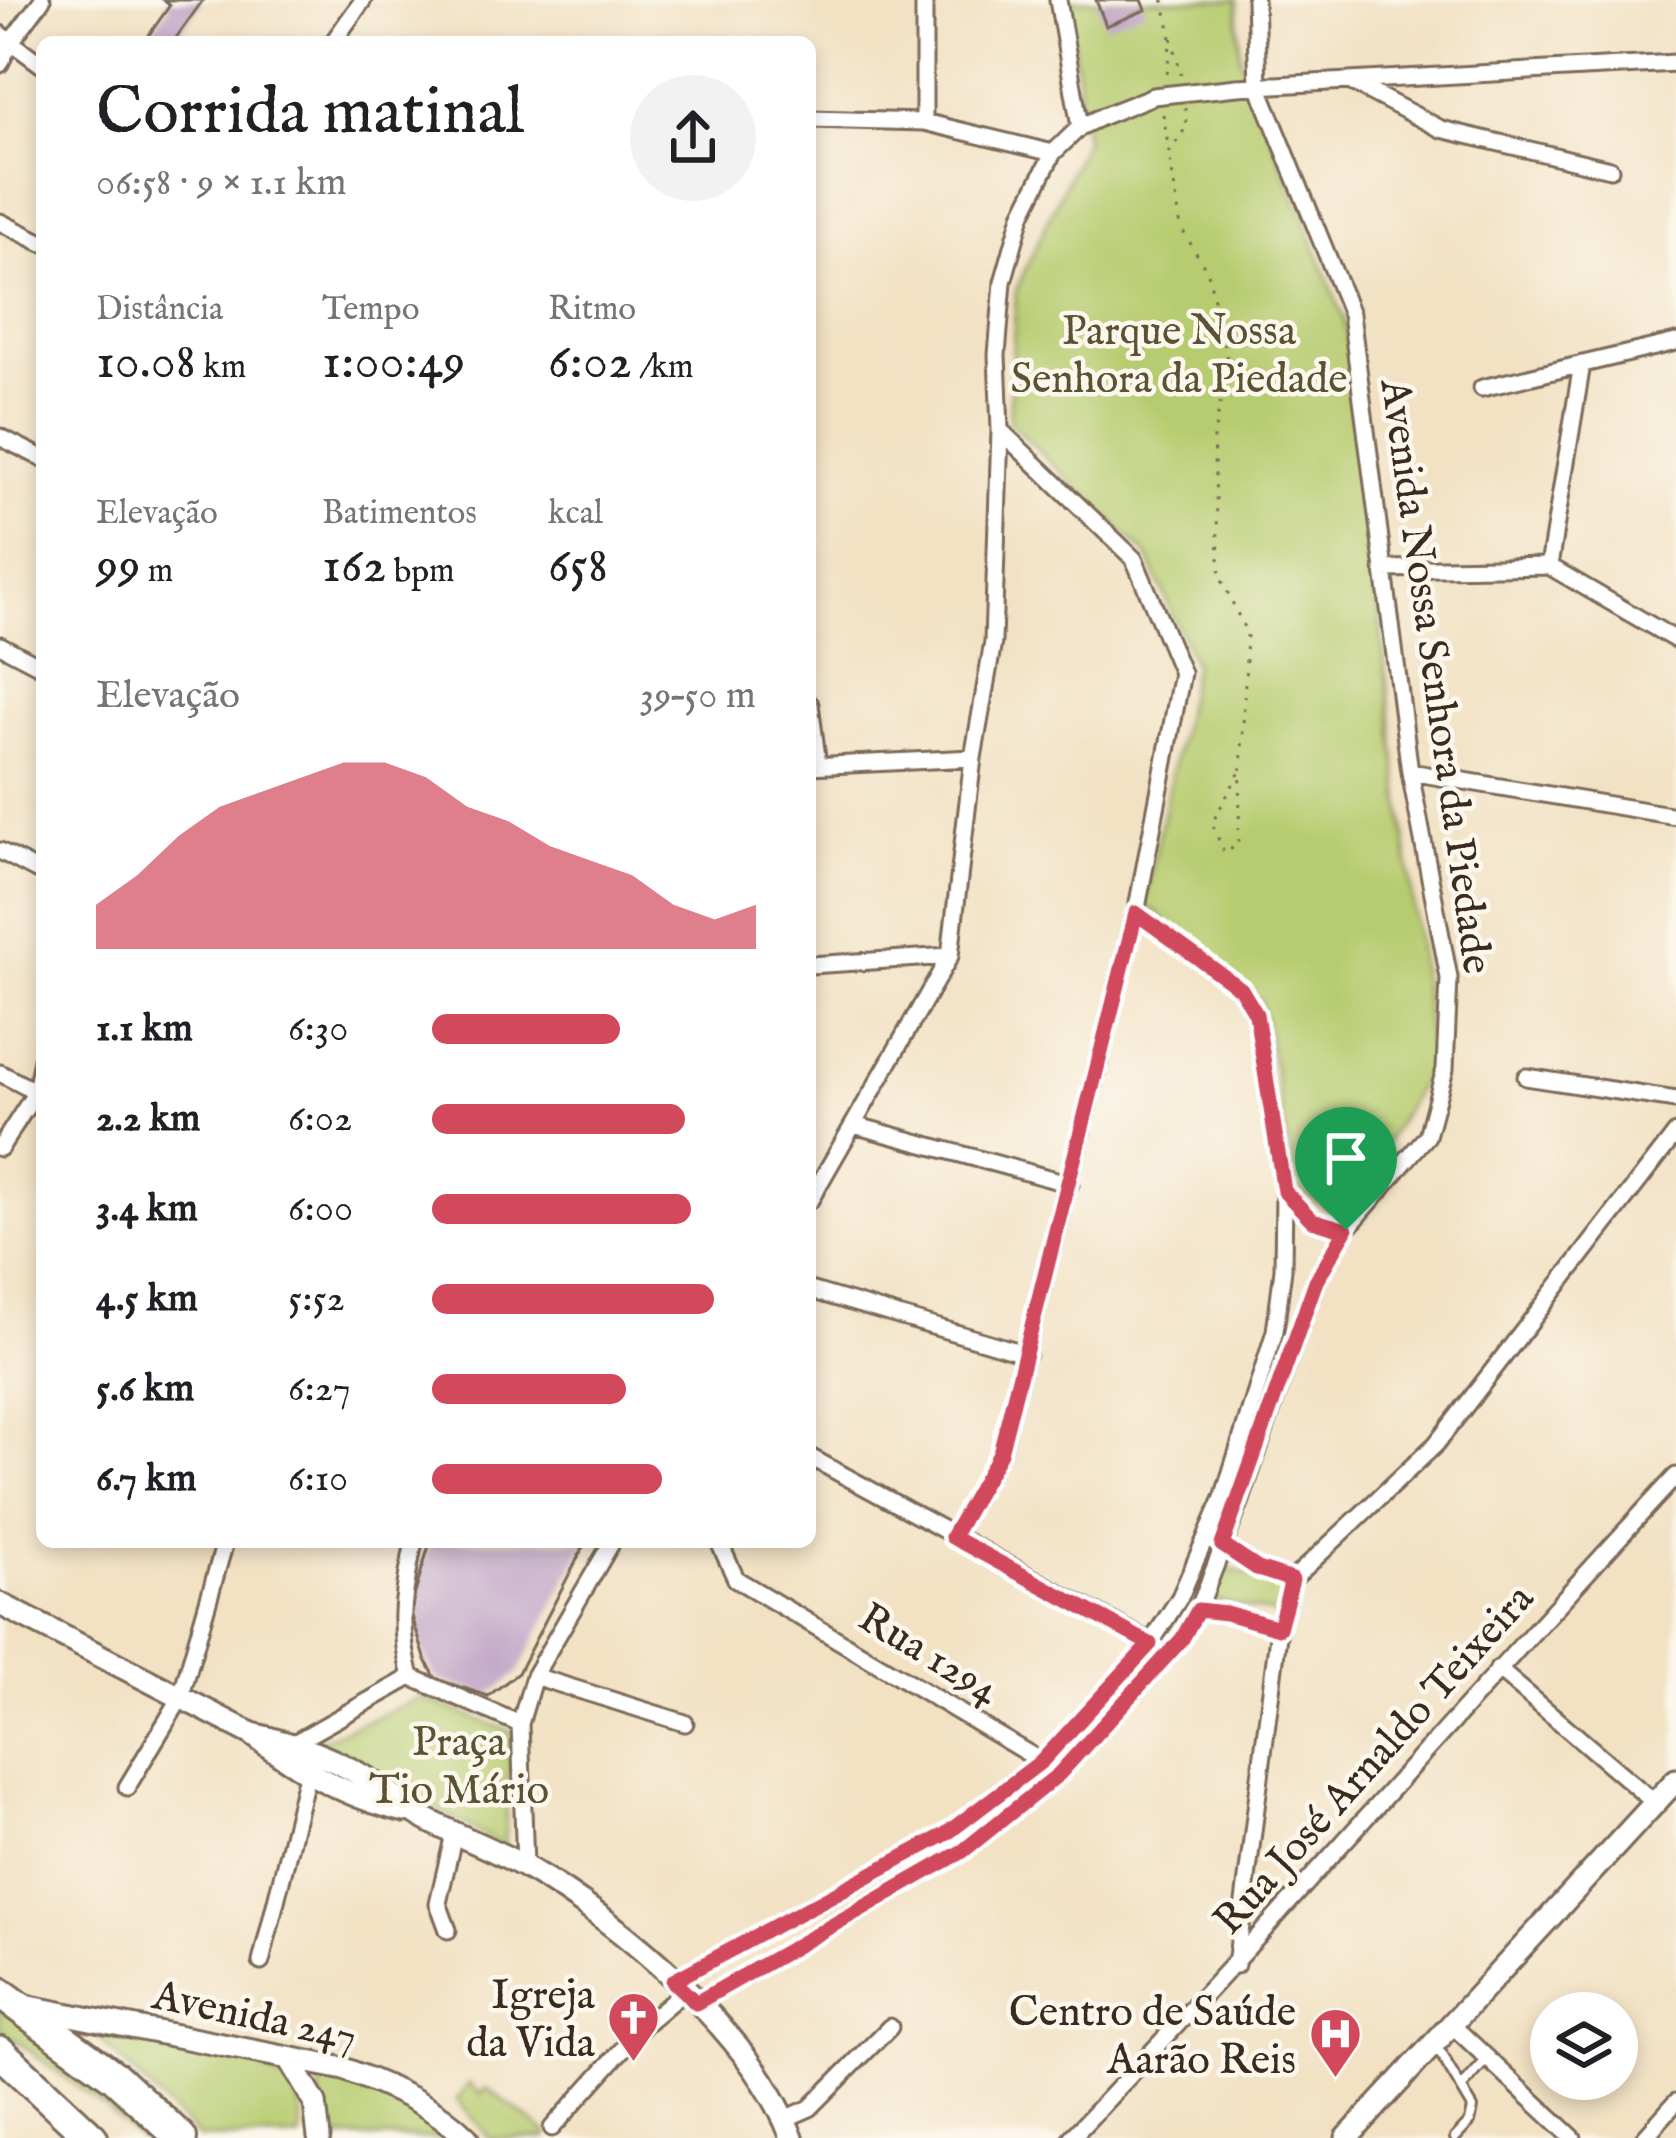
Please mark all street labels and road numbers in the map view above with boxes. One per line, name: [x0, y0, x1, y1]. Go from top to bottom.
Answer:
street label: Avenida Nossa Senhora da Piedade: [1366, 375, 1503, 977]
street label: Rua José Arnaldo Teixeira: [1203, 1573, 1547, 1947]
street label: Rua 1294: [848, 1592, 1009, 1718]
street label: Avenida 247: [147, 1970, 361, 2065]

